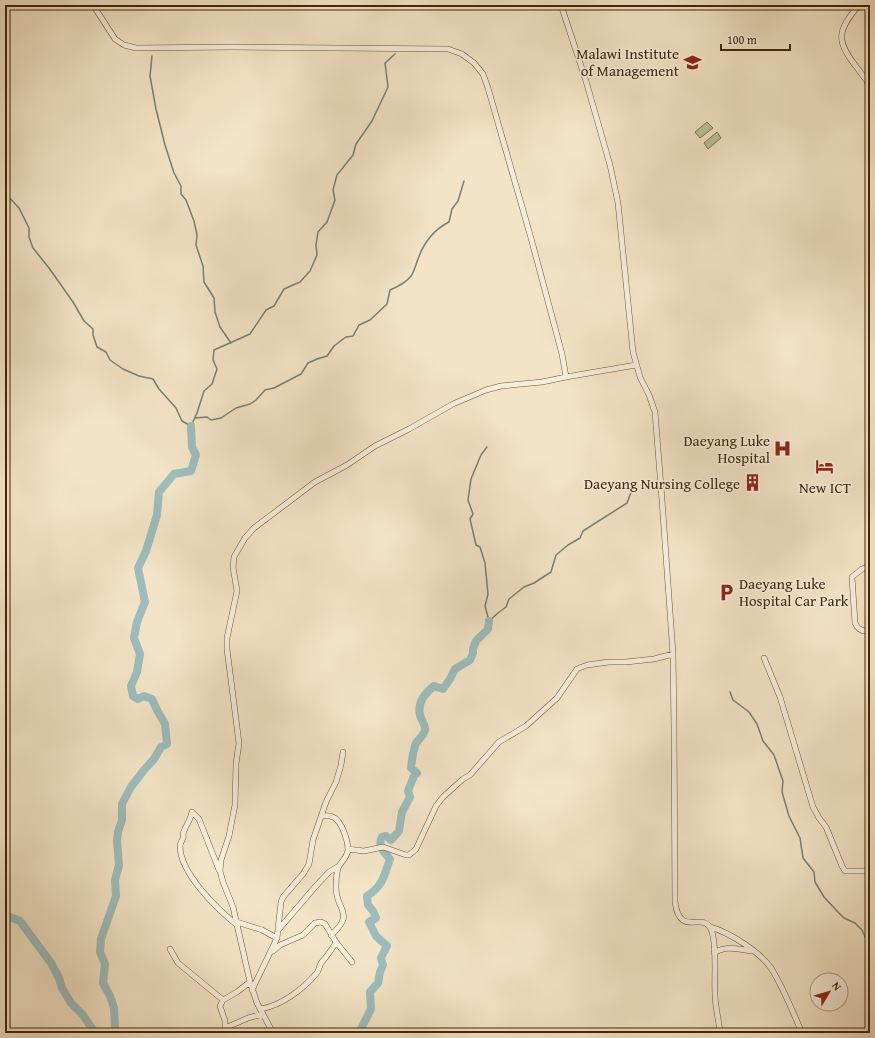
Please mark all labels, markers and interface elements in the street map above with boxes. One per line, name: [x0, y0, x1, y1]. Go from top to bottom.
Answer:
scale bar: [721, 26, 790, 52]
text: 100 m: [727, 31, 757, 48]
place label: Malawi Institute of Management: [576, 43, 680, 81]
school or university icon: Malawi Institute of Management: [682, 52, 702, 72]
place label: Daeyang Luke Hospital: [683, 430, 770, 468]
hospital icon: Daeyang Luke Hospital: [773, 439, 793, 459]
hotel icon: New ICT: [815, 456, 835, 476]
place label: Daeyang Nursing College: [584, 473, 740, 494]
building icon: Daeyang Nursing College: [743, 473, 763, 493]
place label: New ICT: [799, 477, 852, 498]
place label: Daeyang Luke Hospital Car Park: [739, 573, 849, 611]
parking icon: Daeyang Luke Hospital Car Park: [716, 582, 736, 602]
north arrow: [809, 972, 849, 1012]
text: N: [828, 978, 846, 994]

